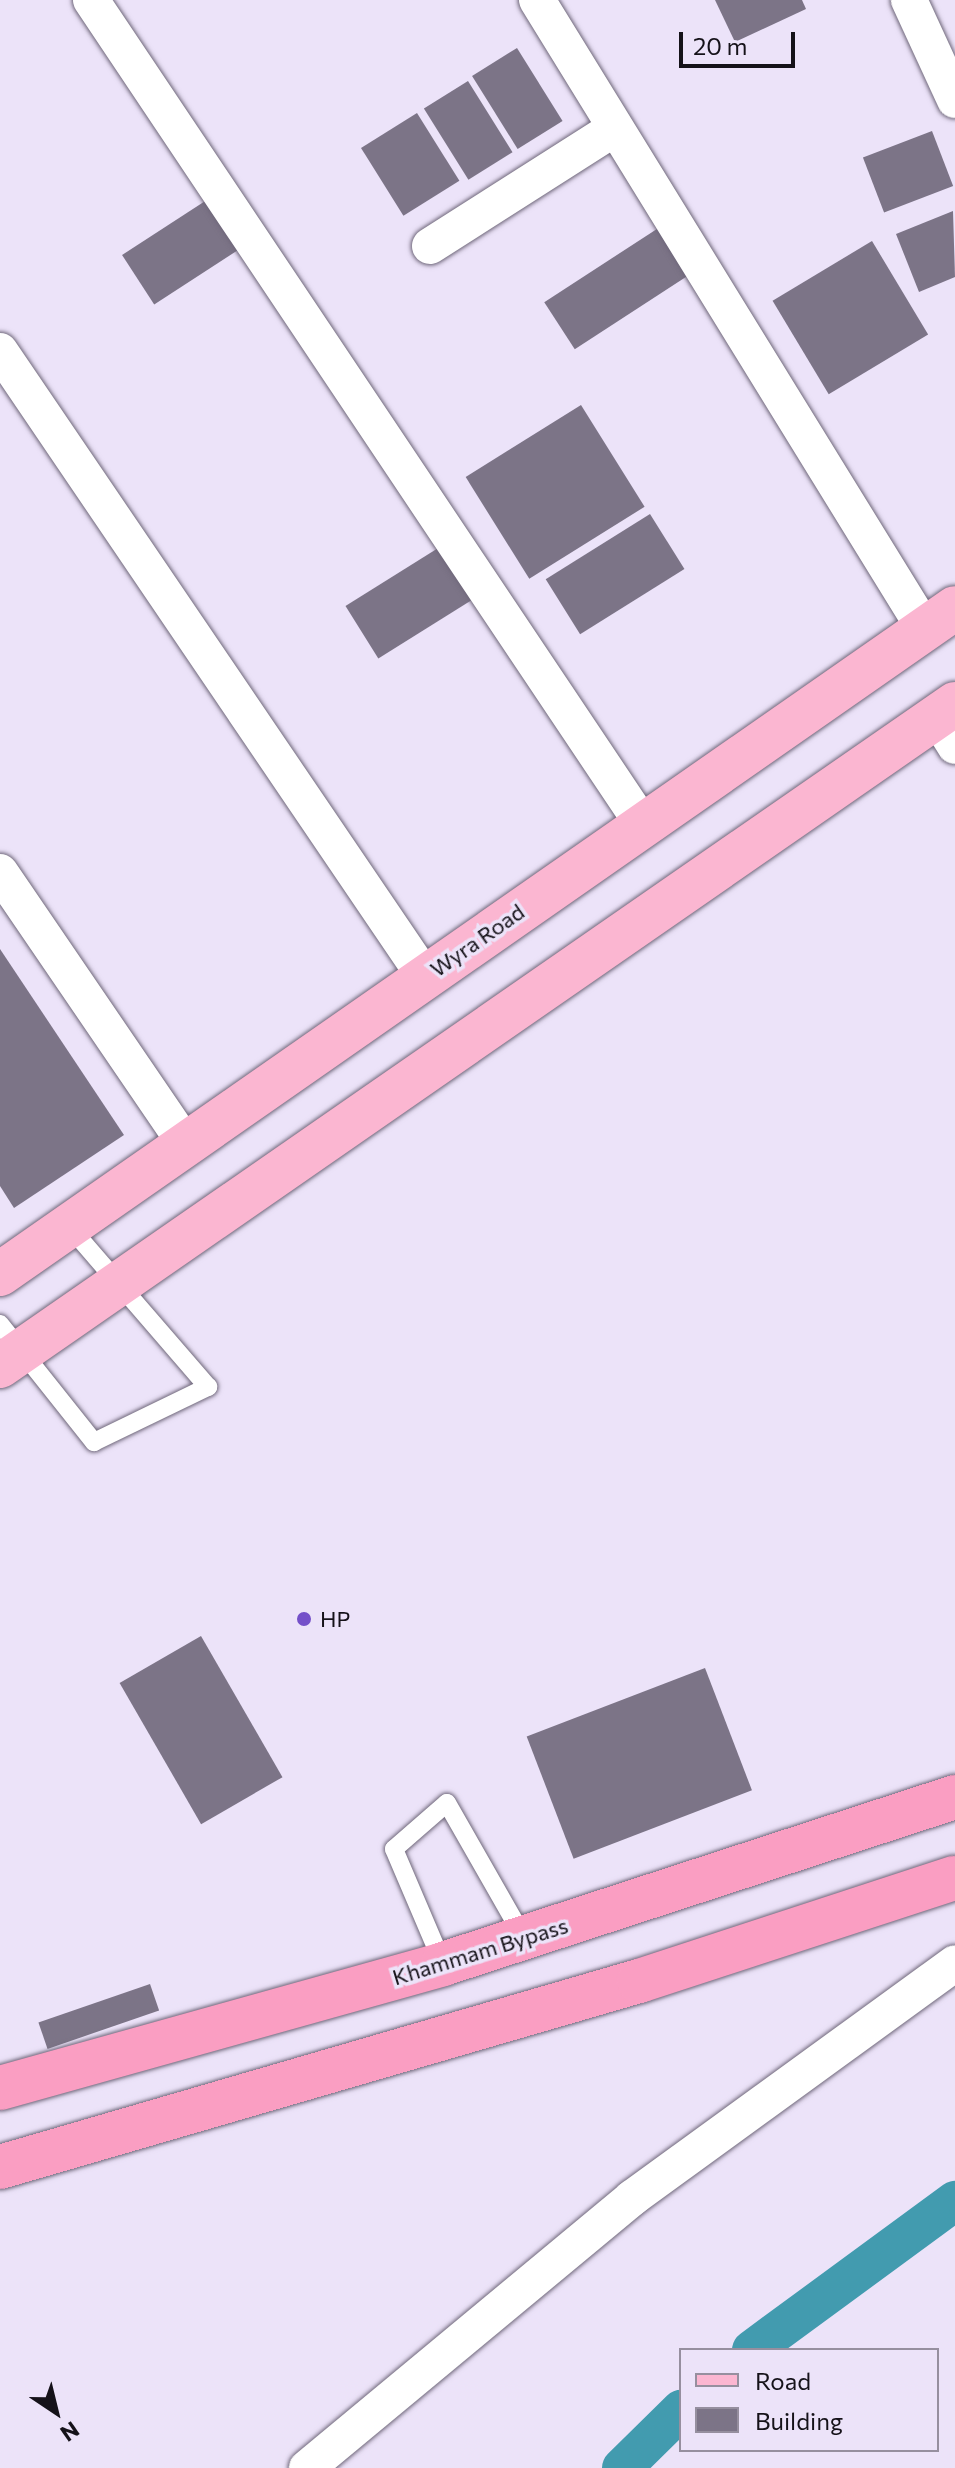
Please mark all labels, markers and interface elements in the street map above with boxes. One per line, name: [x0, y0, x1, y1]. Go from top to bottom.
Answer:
scale bar: [683, 16, 799, 66]
text: 20 m: [693, 31, 747, 60]
street label: Wyra Road: [425, 898, 529, 982]
place label: HP: [320, 1606, 350, 1632]
marker: HP: [295, 1610, 313, 1628]
street label: Khammam Bypass: [389, 1912, 571, 1990]
legend: [679, 2348, 939, 2452]
text: Road: [755, 2366, 811, 2395]
north arrow: [16, 2372, 96, 2452]
text: Building: [755, 2406, 843, 2435]
text: N: [56, 2416, 85, 2448]

